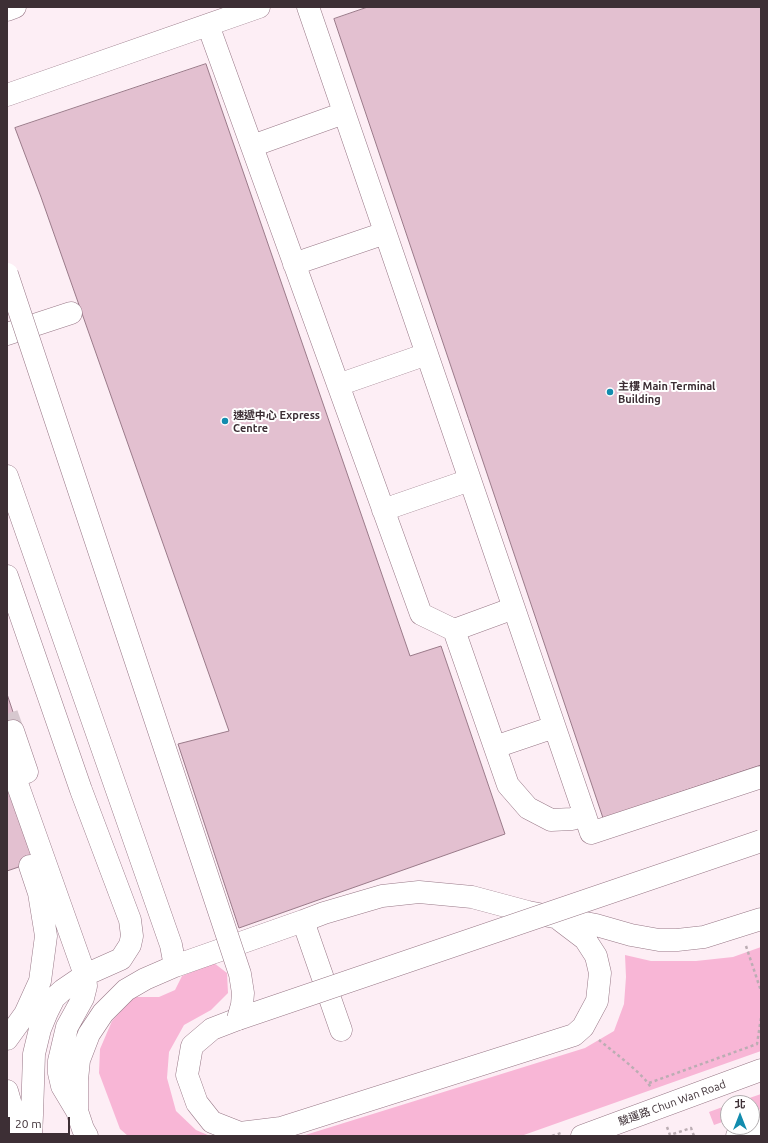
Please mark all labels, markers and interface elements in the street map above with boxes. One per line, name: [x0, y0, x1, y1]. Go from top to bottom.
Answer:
place label: 主樓 Main Terminal Building: [618, 379, 715, 405]
marker: 主樓 Main Terminal Building: [605, 387, 615, 397]
place label: 速遞中心 Express Centre: [233, 408, 320, 434]
marker: 速遞中心 Express Centre: [220, 416, 230, 426]
street label: 駿運路 Chun Wan Road: [616, 1077, 728, 1129]
north arrow: [720, 1095, 760, 1135]
text: 北: [735, 1098, 746, 1110]
scale bar: [10, 1109, 72, 1135]
text: 20 m: [15, 1117, 42, 1130]

